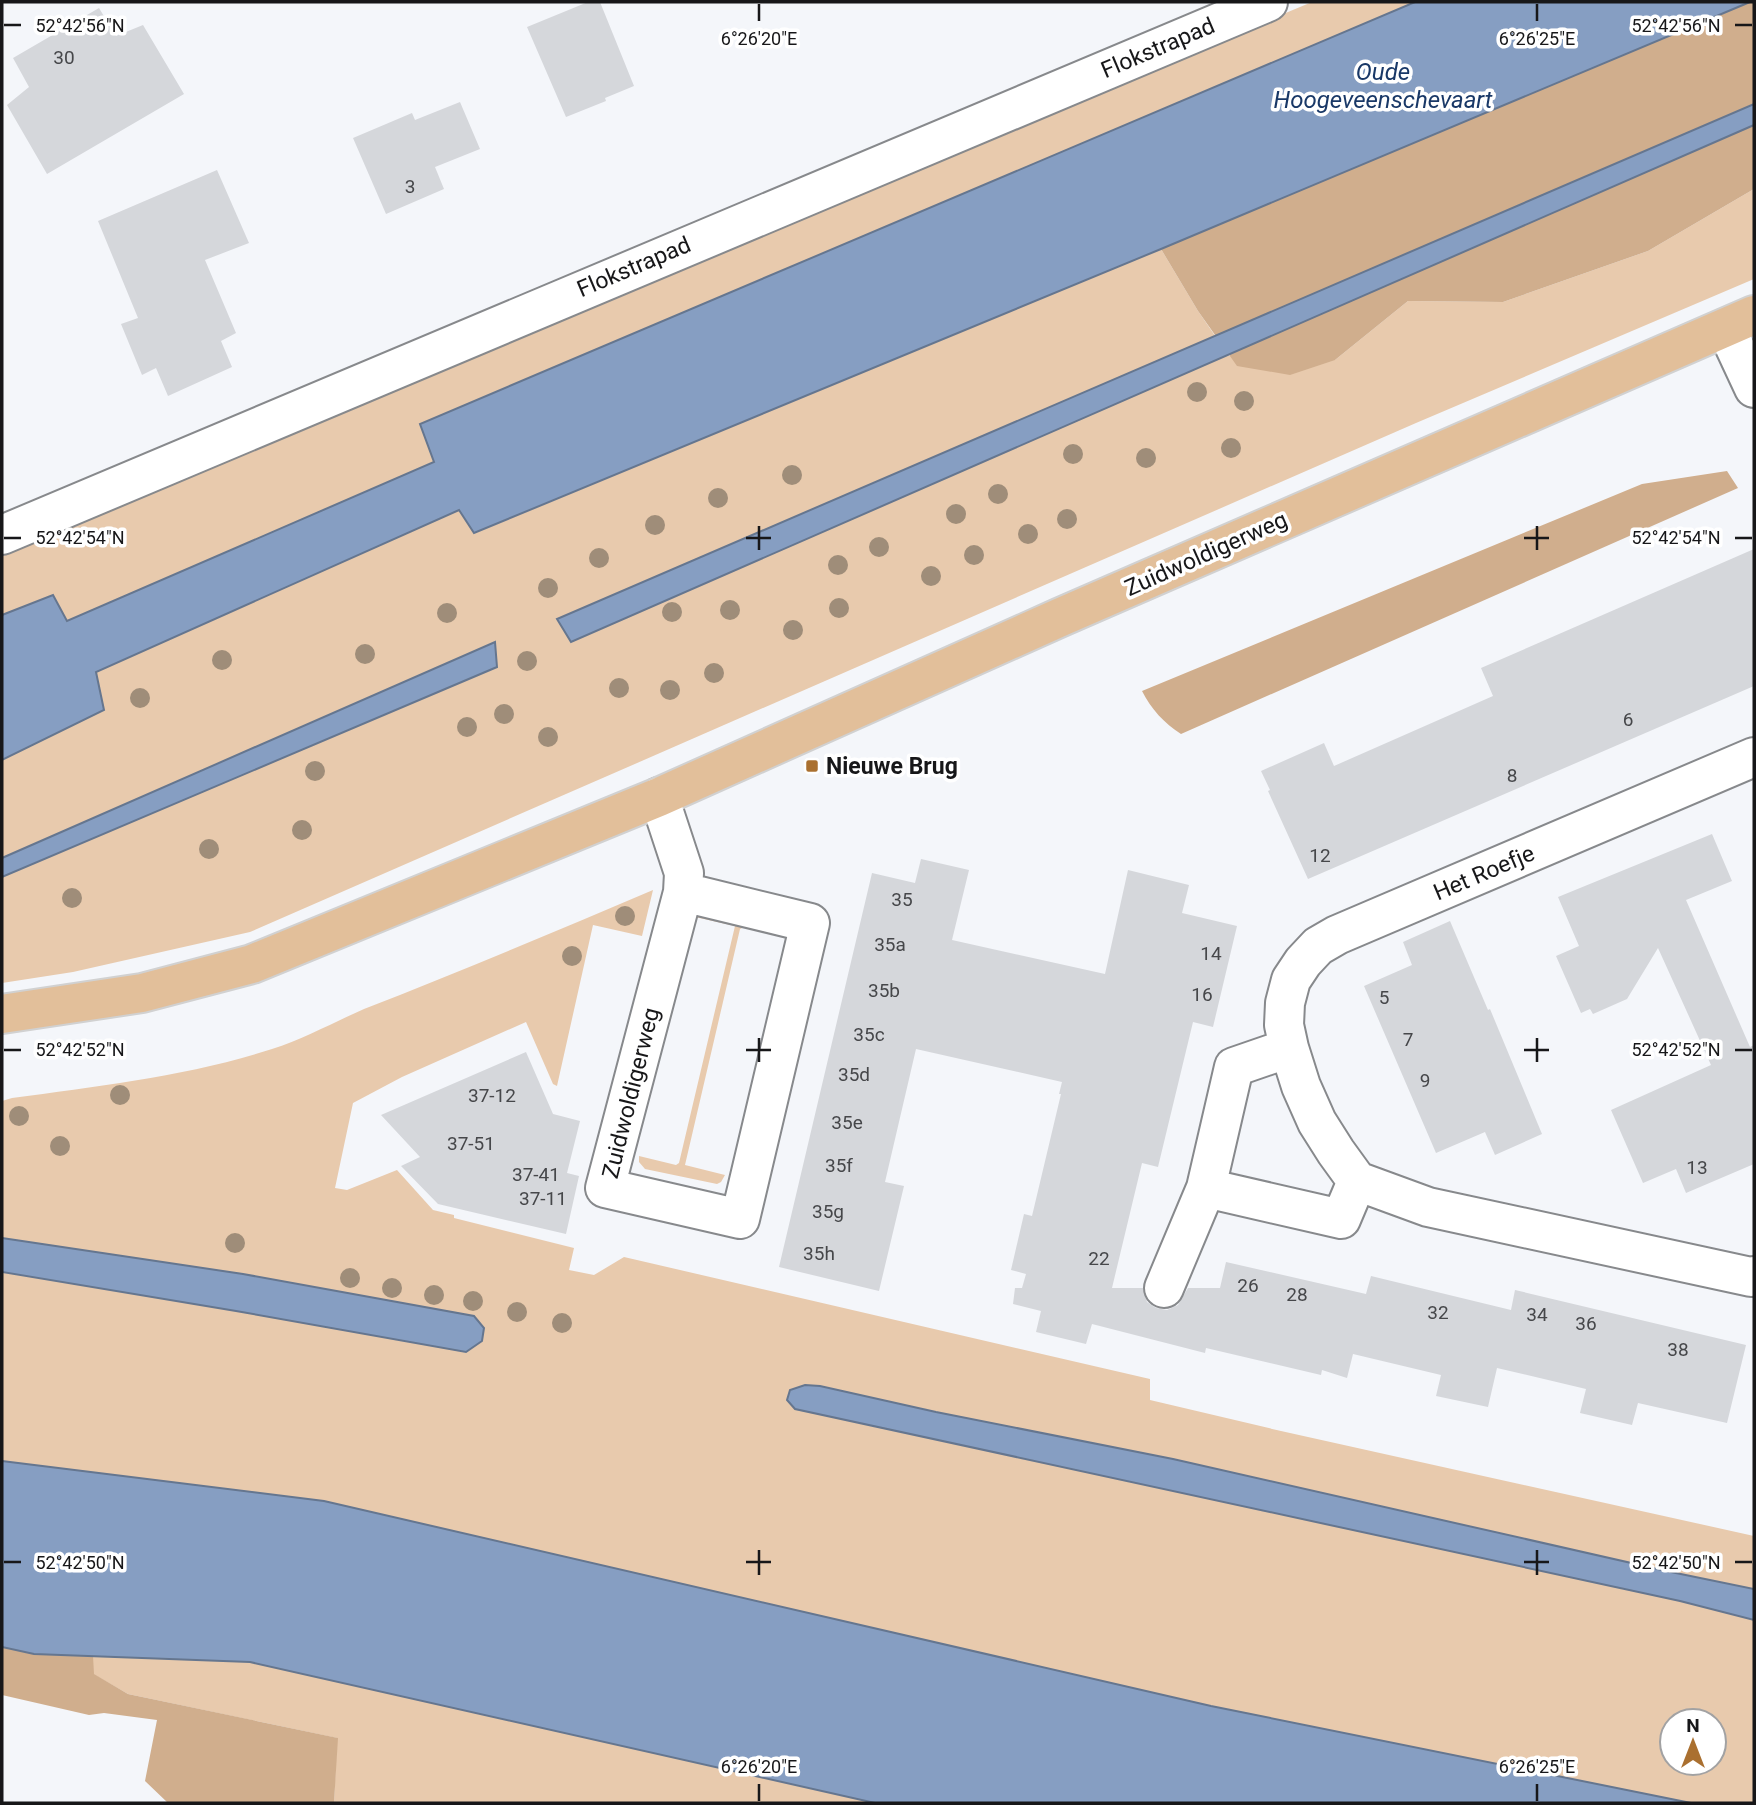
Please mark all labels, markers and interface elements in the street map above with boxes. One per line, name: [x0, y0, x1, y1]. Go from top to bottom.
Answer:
street label: Flokstrapad: [1097, 12, 1219, 84]
text: 52°42'56"N: [35, 15, 125, 36]
text: 52°42'56"N: [1631, 15, 1721, 36]
text: 6°26'20"E: [721, 28, 797, 49]
text: 6°26'25"E: [1499, 28, 1575, 49]
house number: 30: [53, 46, 75, 69]
water label: Oude Hoogeveenschevaart: [1274, 58, 1493, 114]
house number: 3: [405, 175, 415, 198]
street label: Flokstrapad: [573, 231, 695, 303]
street label: Zuidwoldigerweg: [1121, 506, 1291, 602]
text: 52°42'54"N: [35, 527, 125, 548]
text: 52°42'54"N: [1631, 527, 1721, 548]
house number: 6: [1623, 708, 1633, 731]
place label: Nieuwe Brug: [826, 753, 958, 780]
marker: Nieuwe Brug: [804, 758, 820, 774]
house number: 8: [1507, 764, 1517, 787]
street label: Het Roefje: [1429, 840, 1539, 906]
house number: 12: [1309, 844, 1331, 867]
house number: 35: [891, 888, 913, 911]
house number: 35a: [874, 933, 906, 956]
house number: 14: [1200, 942, 1222, 965]
house number: 35b: [868, 979, 900, 1002]
house number: 16: [1191, 983, 1213, 1006]
house number: 5: [1379, 986, 1389, 1009]
street label: Zuidwoldigerweg: [597, 1005, 665, 1181]
house number: 35c: [853, 1023, 885, 1046]
house number: 7: [1403, 1028, 1413, 1051]
text: 52°42'52"N: [35, 1039, 125, 1060]
text: 52°42'52"N: [1631, 1039, 1721, 1060]
house number: 35d: [838, 1063, 870, 1086]
house number: 9: [1420, 1069, 1430, 1092]
house number: 37-12: [468, 1084, 516, 1107]
house number: 35e: [831, 1111, 863, 1134]
house number: 37-51: [447, 1132, 495, 1155]
house number: 35f: [825, 1154, 853, 1177]
house number: 13: [1686, 1156, 1708, 1179]
house number: 37-41: [512, 1163, 560, 1186]
house number: 37-11: [519, 1187, 567, 1210]
house number: 35g: [812, 1200, 844, 1223]
house number: 35h: [803, 1242, 835, 1265]
house number: 22: [1088, 1247, 1110, 1270]
house number: 26: [1237, 1274, 1259, 1297]
house number: 28: [1286, 1283, 1308, 1306]
house number: 32: [1427, 1301, 1449, 1324]
house number: 34: [1526, 1303, 1548, 1326]
house number: 36: [1575, 1312, 1597, 1335]
house number: 38: [1667, 1338, 1689, 1361]
text: 52°42'50"N: [35, 1552, 125, 1573]
text: 52°42'50"N: [1631, 1552, 1721, 1573]
north arrow: [1658, 1707, 1728, 1777]
text: N: [1686, 1714, 1700, 1737]
text: 6°26'20"E: [721, 1756, 797, 1777]
text: 6°26'25"E: [1499, 1756, 1575, 1777]

